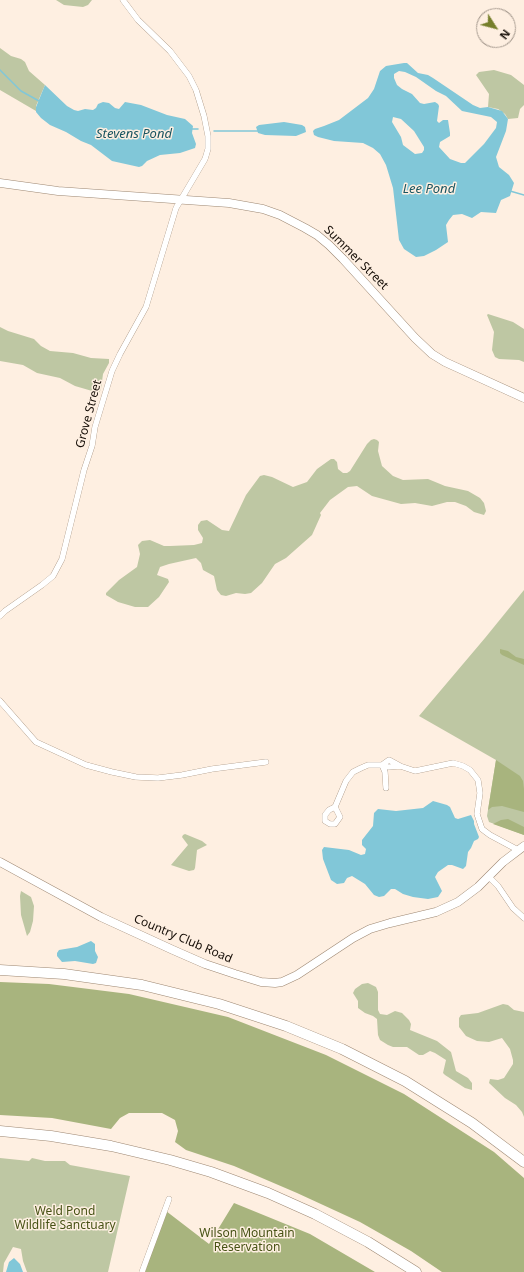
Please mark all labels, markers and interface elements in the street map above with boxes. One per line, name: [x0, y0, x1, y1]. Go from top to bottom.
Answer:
north arrow: [476, 8, 516, 48]
text: N: [497, 27, 514, 43]
water label: Stevens Pond: [96, 126, 172, 142]
water label: Lee Pond: [403, 181, 455, 197]
street label: Summer Street: [321, 223, 391, 293]
street label: Grove Street: [73, 378, 105, 450]
street label: Country Club Road: [132, 912, 234, 966]
park label: Weld Pond Wildlife Sanctuary: [15, 1205, 115, 1233]
park label: Wilson Mountain Reservation: [199, 1227, 295, 1255]

